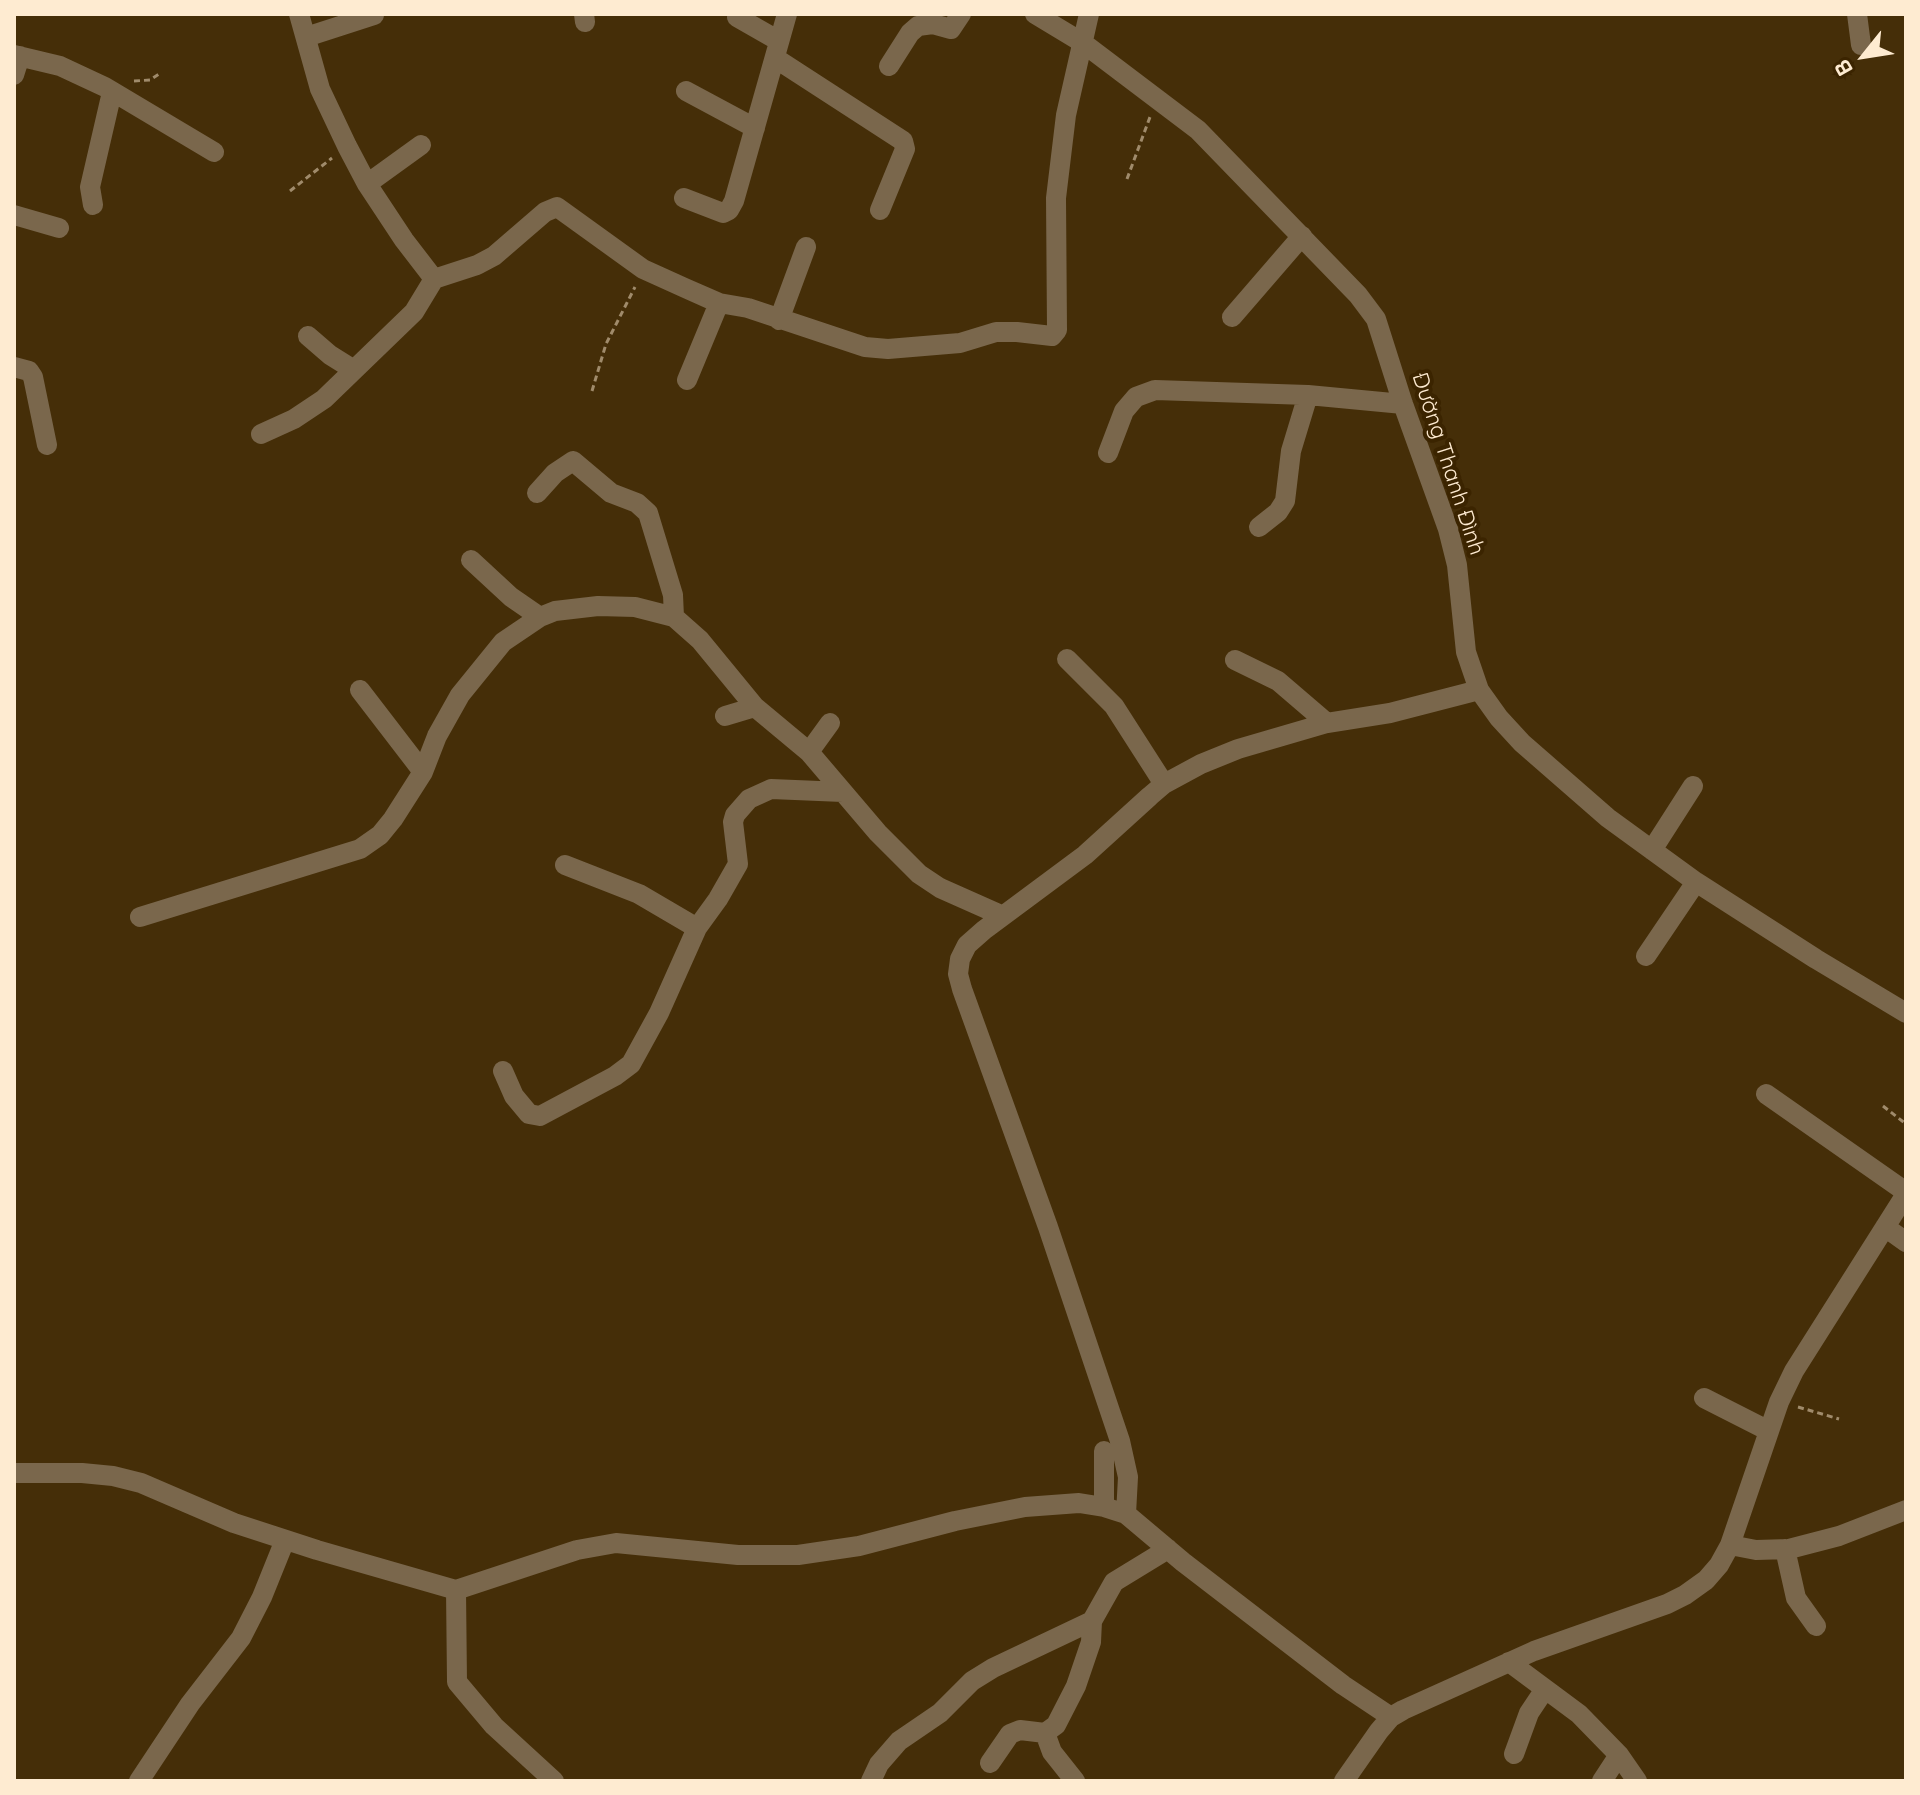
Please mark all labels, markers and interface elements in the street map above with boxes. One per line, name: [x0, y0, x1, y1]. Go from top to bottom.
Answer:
north arrow: [1824, 16, 1904, 96]
text: B: [1827, 55, 1859, 81]
street label: Đường Thanh Đình: [1406, 370, 1490, 558]

